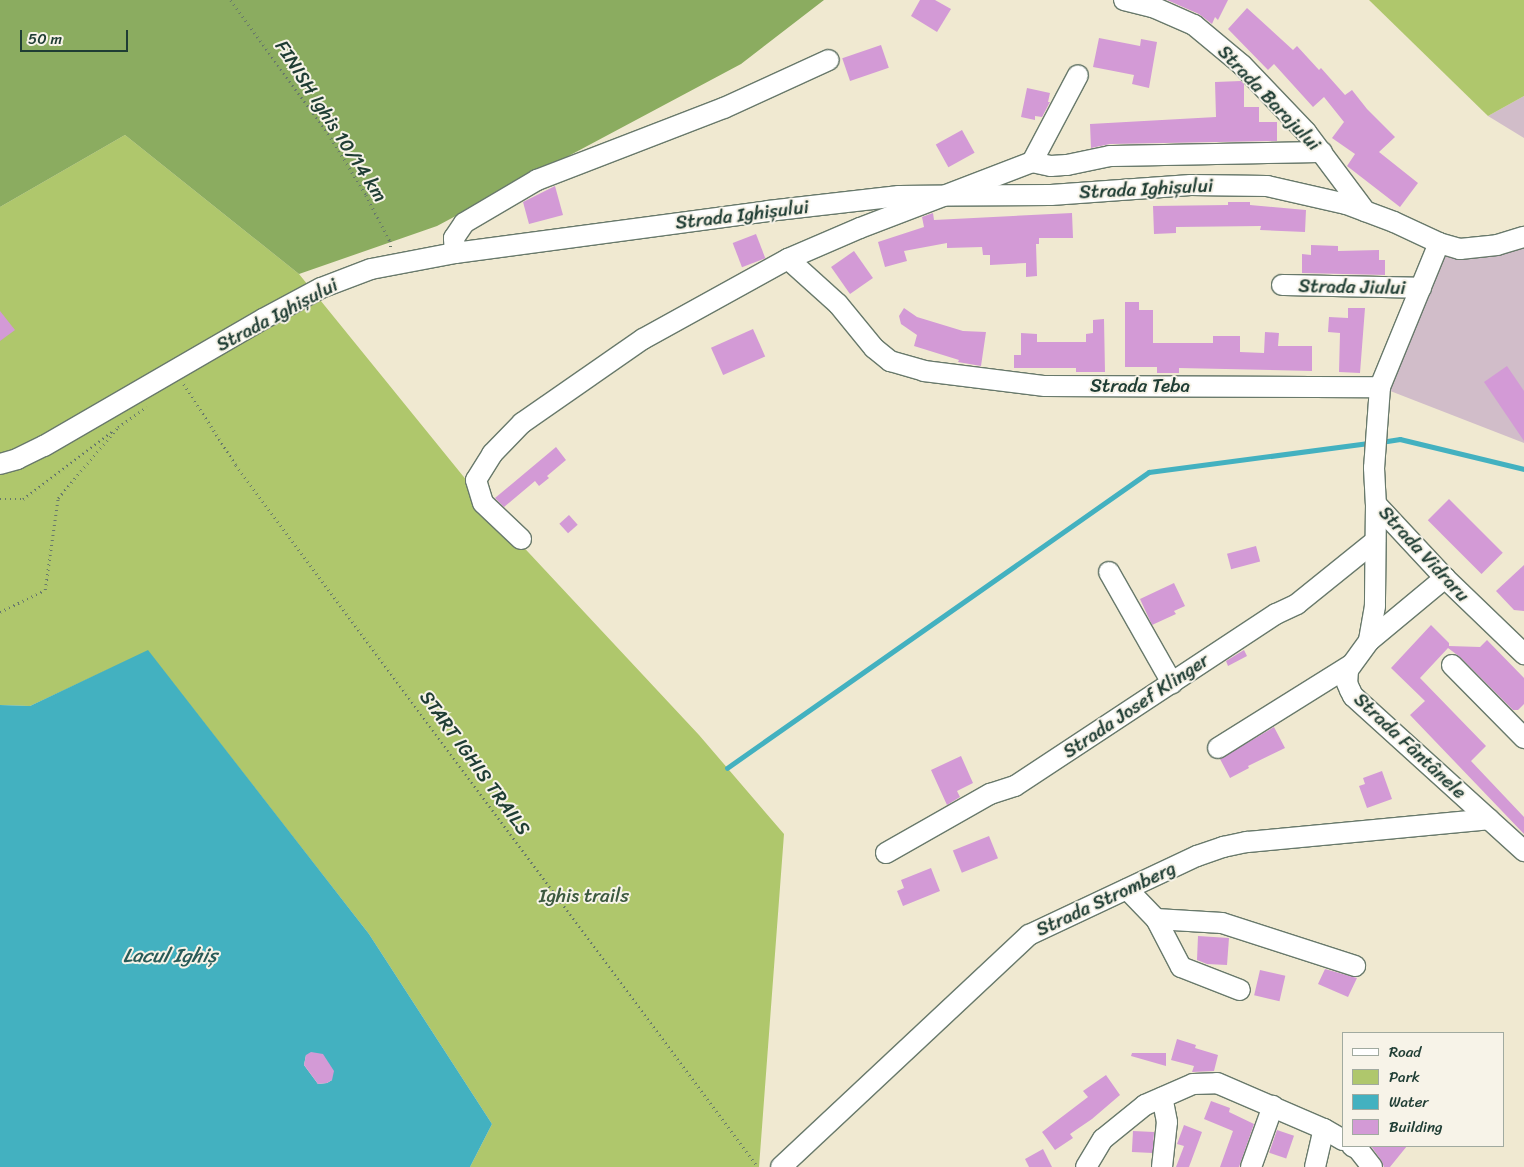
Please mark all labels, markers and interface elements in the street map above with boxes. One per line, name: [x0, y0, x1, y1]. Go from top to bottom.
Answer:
scale bar: [22, 20, 130, 52]
text: 50 m: [28, 26, 62, 52]
street label: FINISH Ighis 10/14 km: [270, 35, 392, 207]
street label: Strada Barajului: [1213, 40, 1325, 156]
street label: Strada Ighișului: [1078, 174, 1214, 204]
street label: Strada Ighișului: [674, 196, 810, 234]
street label: Strada Ighișului: [212, 273, 342, 357]
street label: Strada Jiului: [1298, 275, 1406, 299]
street label: Strada Teba: [1090, 375, 1190, 397]
street label: Strada Vidraru: [1373, 501, 1475, 607]
street label: Strada Josef Klinger: [1058, 648, 1214, 764]
street label: START IGHIS TRAILS: [415, 686, 535, 840]
street label: Strada Fântânele: [1349, 688, 1471, 804]
street label: Strada Stromberg: [1032, 857, 1180, 941]
park label: Ighis trails: [539, 885, 629, 907]
water label: Lacul Ighiș: [123, 943, 217, 967]
legend: [1342, 1032, 1504, 1147]
text: Road: [1389, 1039, 1421, 1065]
text: Park: [1389, 1064, 1420, 1090]
text: Water: [1389, 1089, 1429, 1115]
text: Building: [1389, 1114, 1443, 1140]

